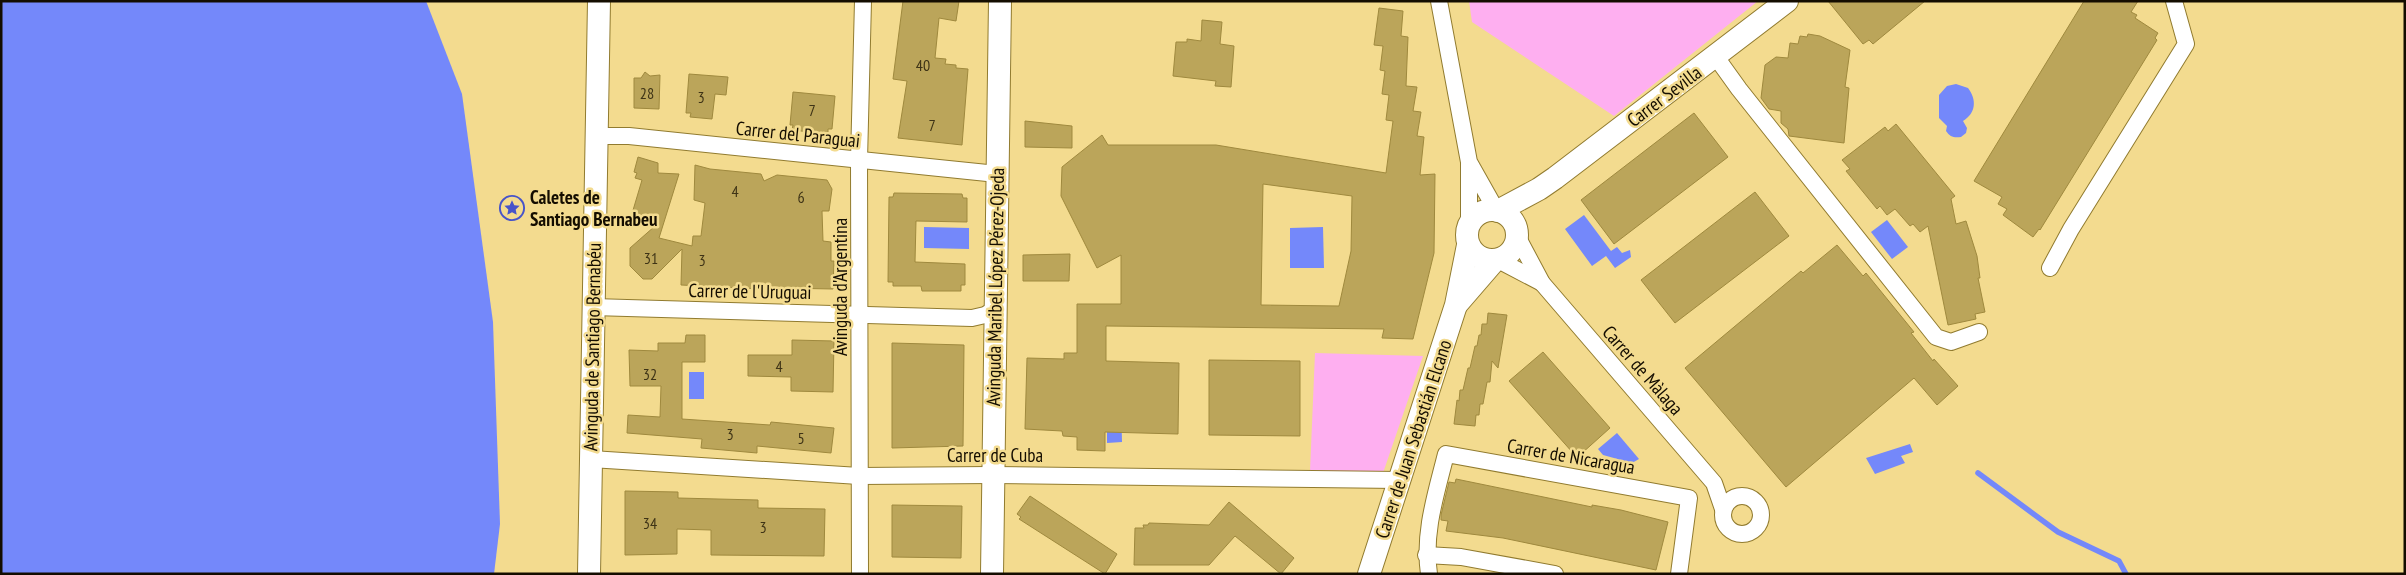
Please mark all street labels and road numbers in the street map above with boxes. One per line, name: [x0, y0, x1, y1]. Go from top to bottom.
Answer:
street label: Carrer Sevilla: [1622, 60, 1706, 132]
street label: Carrer del Paraguai: [735, 116, 861, 152]
street label: Avinguda Maribel López Pérez-Ojeda: [981, 168, 1009, 406]
street label: Avinguda d'Argentina: [828, 218, 852, 356]
street label: Avinguda de Santiago Bernabéu: [578, 243, 606, 451]
street label: Carrer de l'Uruguai: [688, 278, 812, 304]
street label: Carrer de Màlaga: [1597, 320, 1689, 420]
street label: Carrer de Juan Sebastián Elcano: [1370, 337, 1456, 541]
street label: Carrer de Nicaragua: [1505, 433, 1637, 479]
street label: Carrer de Cuba: [947, 443, 1043, 467]

